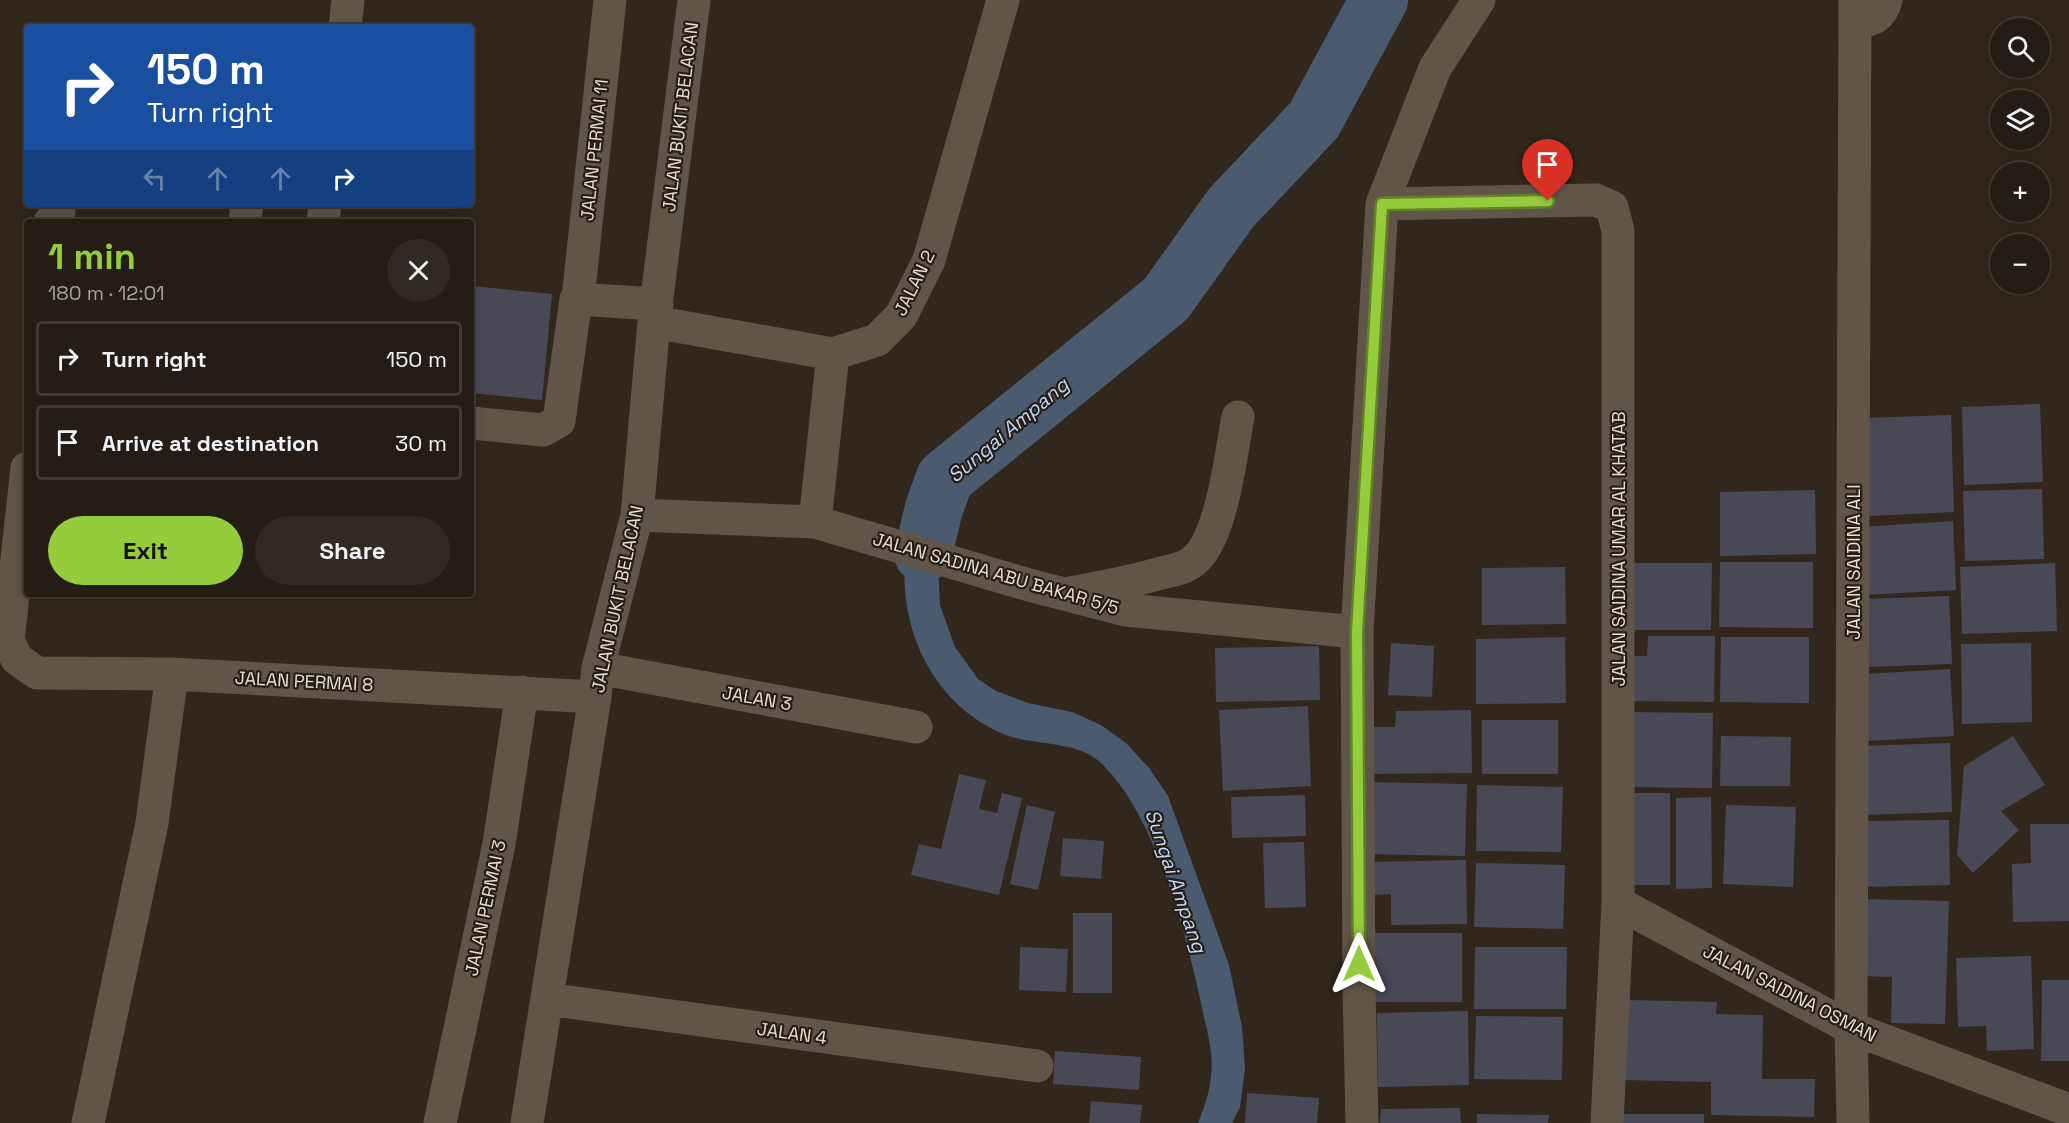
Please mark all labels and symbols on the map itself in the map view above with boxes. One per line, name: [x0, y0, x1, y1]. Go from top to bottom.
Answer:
street label: JALAN BUKIT BELACAN: [657, 21, 703, 213]
street label: JALAN PERMAI 11: [575, 78, 613, 222]
pin: [1522, 139, 1573, 201]
street label: JALAN 2: [888, 246, 940, 320]
water label: Sungai Ampang: [942, 371, 1075, 488]
street label: JALAN SAIDINA UMAR AL KHATAB: [1607, 411, 1630, 687]
street label: JALAN SAIDINA ALI: [1842, 484, 1865, 640]
street label: JALAN BUKIT BELACAN: [586, 503, 648, 695]
street label: JALAN SADINA ABU BAKAR 5/5: [870, 527, 1122, 619]
street label: JALAN PERMAI 8: [234, 666, 374, 696]
street label: JALAN 3: [720, 681, 794, 715]
water label: Sungai Ampang: [1139, 806, 1213, 957]
street label: JALAN PERMAI 3: [459, 838, 511, 978]
position arrow: [1327, 932, 1391, 996]
street label: JALAN SAIDINA OSMAN: [1699, 939, 1881, 1047]
street label: JALAN 4: [756, 1017, 828, 1049]

